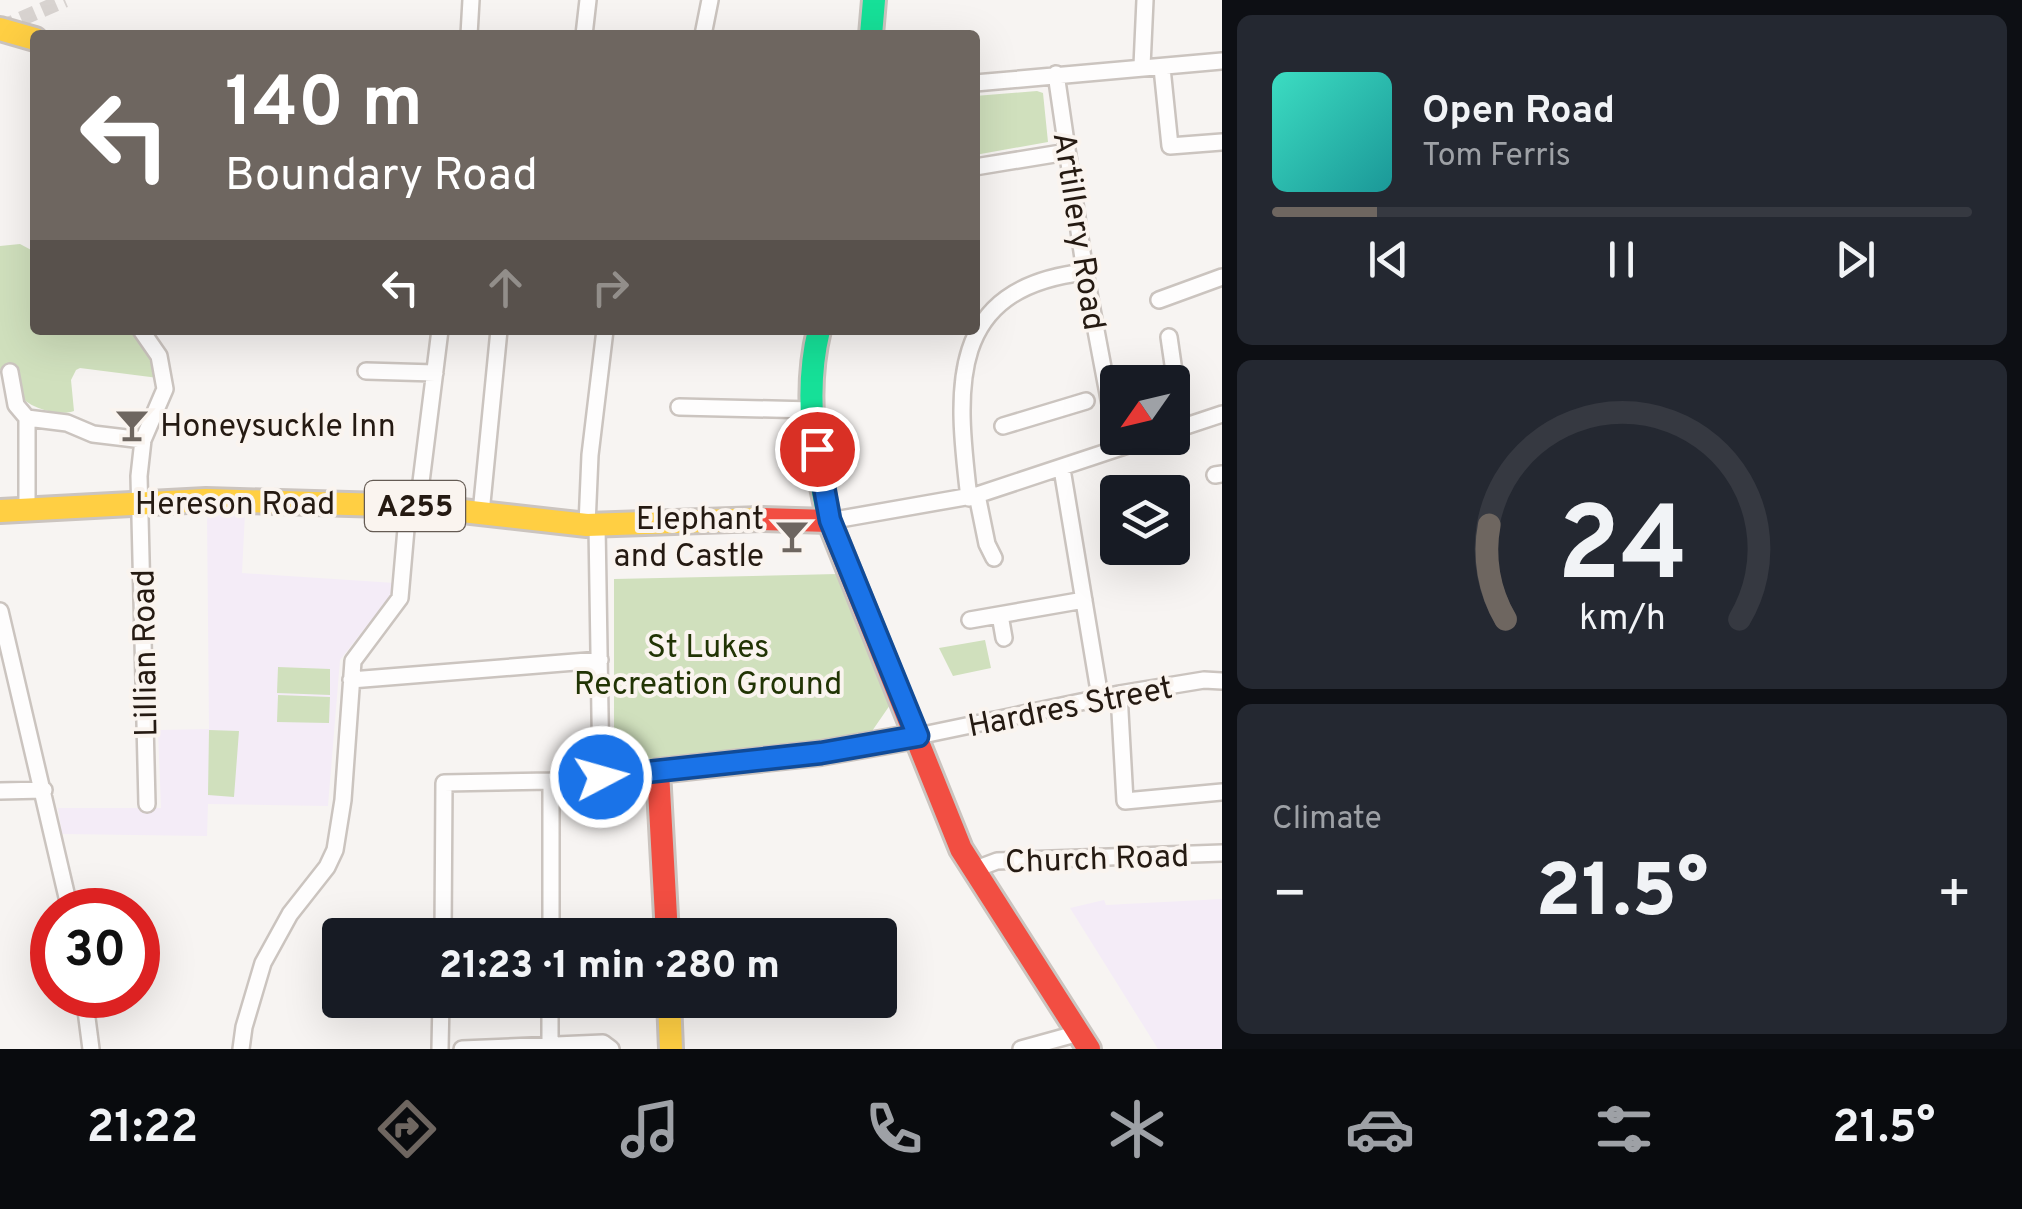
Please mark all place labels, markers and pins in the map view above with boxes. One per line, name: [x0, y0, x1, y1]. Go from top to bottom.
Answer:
bar icon: Honeysuckle Inn: [113, 406, 151, 444]
pin: [775, 407, 860, 492]
place label: Honeysuckle Inn: [160, 408, 396, 448]
place label: Elephant and Castle: [613, 501, 764, 578]
bar icon: Elephant and Castle: [773, 517, 811, 555]

